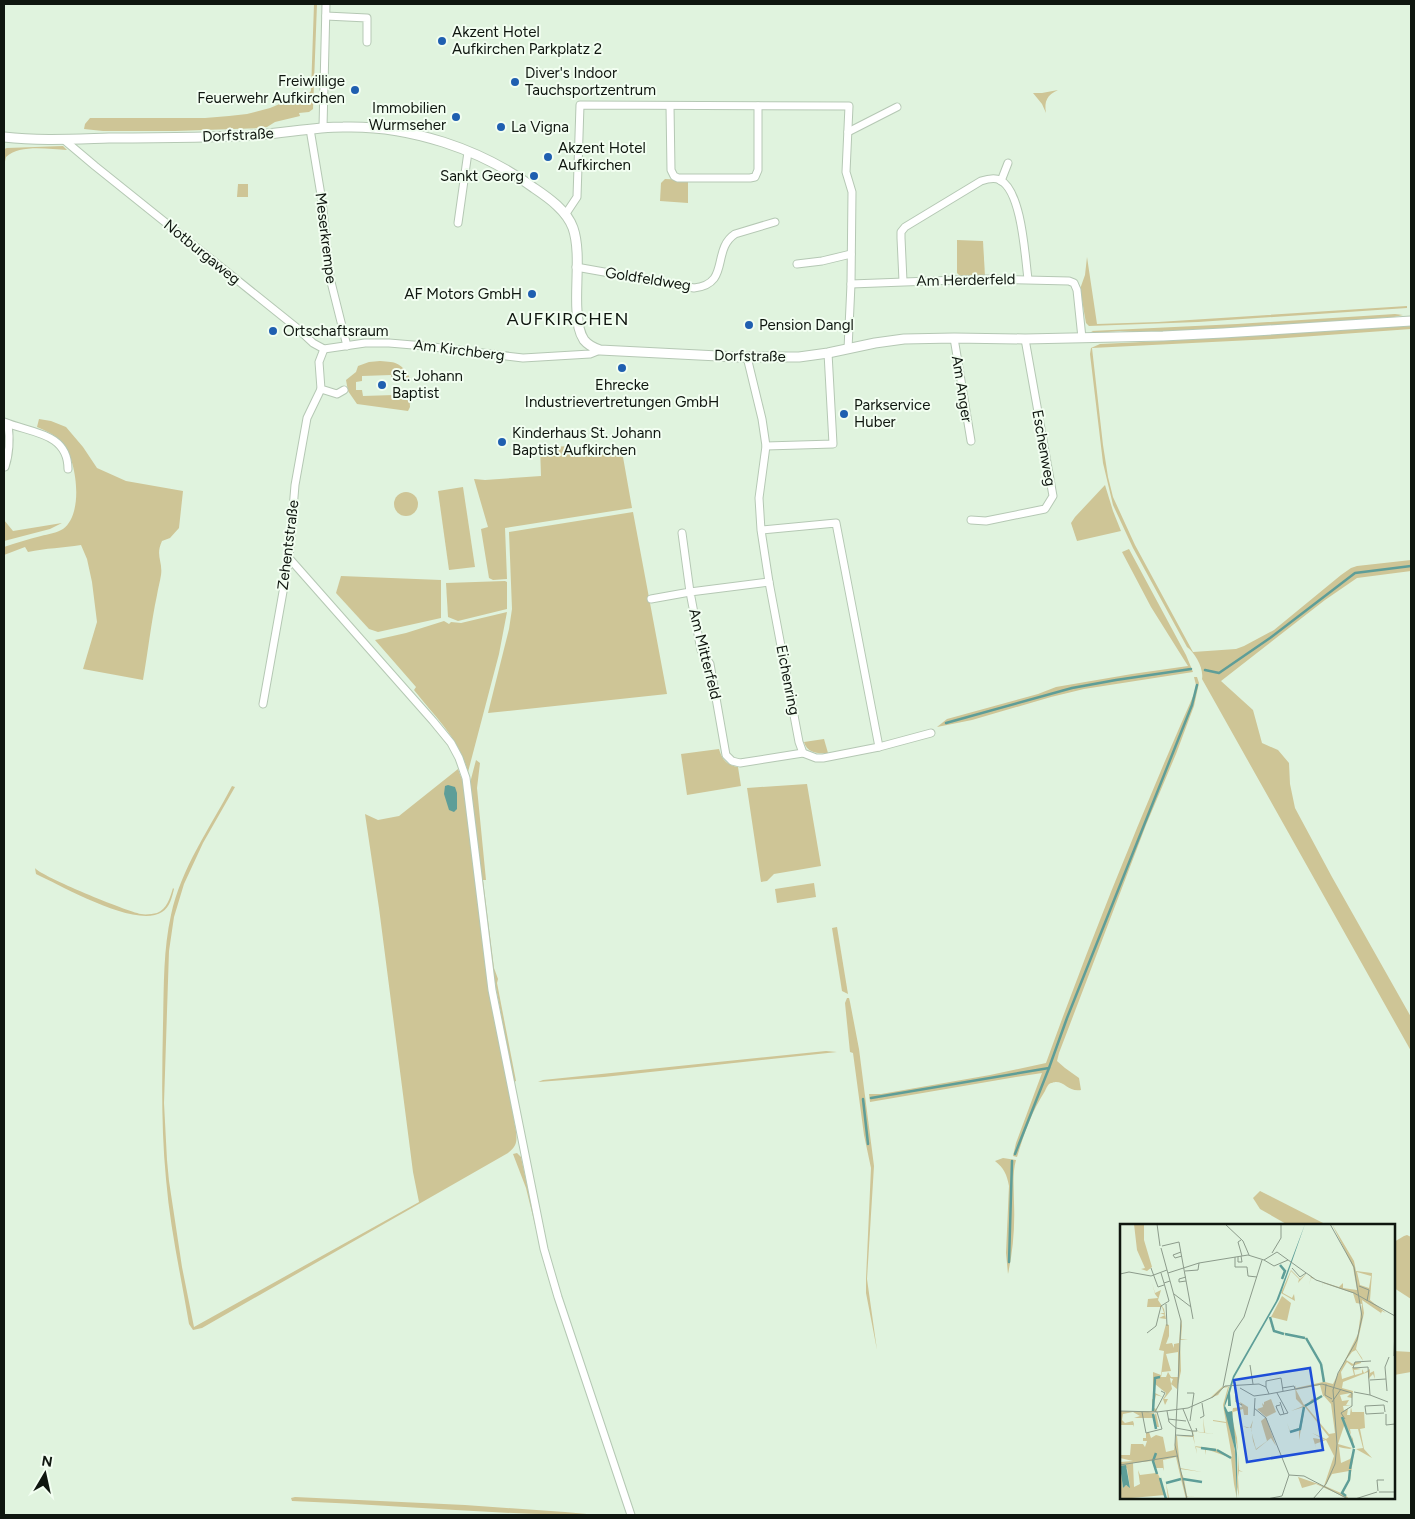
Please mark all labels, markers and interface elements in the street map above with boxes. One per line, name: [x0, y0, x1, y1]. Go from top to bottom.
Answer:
place label: Akzent Hotel Aufkirchen Parkplatz 2: [452, 23, 602, 58]
marker: Akzent Hotel Aufkirchen Parkplatz 2: [436, 35, 448, 47]
place label: Diver's Indoor Tauchsportzentrum: [525, 64, 656, 99]
place label: Freiwillige Feuerwehr Aufkirchen: [197, 72, 345, 107]
marker: Diver's Indoor Tauchsportzentrum: [509, 76, 521, 88]
marker: Freiwillige Feuerwehr Aufkirchen: [349, 84, 361, 96]
place label: Immobilien Wurmseher: [369, 99, 446, 134]
marker: Immobilien Wurmseher: [450, 111, 462, 123]
place label: La Vigna: [511, 118, 569, 136]
marker: La Vigna: [495, 121, 507, 133]
street label: Dorfstraße: [202, 124, 274, 146]
place label: Akzent Hotel Aufkirchen: [558, 139, 646, 174]
marker: Akzent Hotel Aufkirchen: [542, 151, 554, 163]
place label: Sankt Georg: [440, 167, 524, 185]
marker: Sankt Georg: [528, 170, 540, 182]
street label: Meserkrempe: [311, 191, 341, 285]
street label: Notburgaweg: [160, 216, 244, 288]
street label: Goldfeldweg: [604, 263, 692, 295]
street label: Am Herderfeld: [916, 270, 1016, 290]
place label: AF Motors GmbH: [404, 285, 522, 303]
marker: AF Motors GmbH: [526, 288, 538, 300]
district label: AUFKIRCHEN: [507, 308, 629, 330]
place label: Pension Dangl: [759, 316, 854, 334]
marker: Pension Dangl: [743, 319, 755, 331]
place label: Ortschaftsraum: [283, 322, 389, 340]
marker: Ortschaftsraum: [267, 325, 279, 337]
street label: Am Kirchberg: [412, 335, 506, 365]
street label: Dorfstraße: [714, 346, 786, 366]
street label: Am Anger: [948, 354, 976, 424]
marker: Ehrecke Industrievertretungen GmbH: [616, 362, 628, 374]
place label: St. Johann Baptist: [392, 367, 463, 402]
place label: Ehrecke Industrievertretungen GmbH: [525, 376, 719, 411]
marker: St. Johann Baptist: [376, 379, 388, 391]
place label: Parkservice Huber: [854, 396, 930, 431]
marker: Parkservice Huber: [838, 408, 850, 420]
street label: Eschenweg: [1028, 408, 1060, 488]
place label: Kinderhaus St. Johann Baptist Aufkirchen: [512, 424, 661, 459]
marker: Kinderhaus St. Johann Baptist Aufkirchen: [496, 436, 508, 448]
street label: Zehentstraße: [274, 499, 302, 591]
street label: Am Mitterfeld: [685, 607, 725, 701]
street label: Eichenring: [772, 643, 804, 717]
inset map: [1120, 1224, 1395, 1499]
north arrow: [20, 1449, 70, 1499]
text: N: [40, 1452, 54, 1471]

